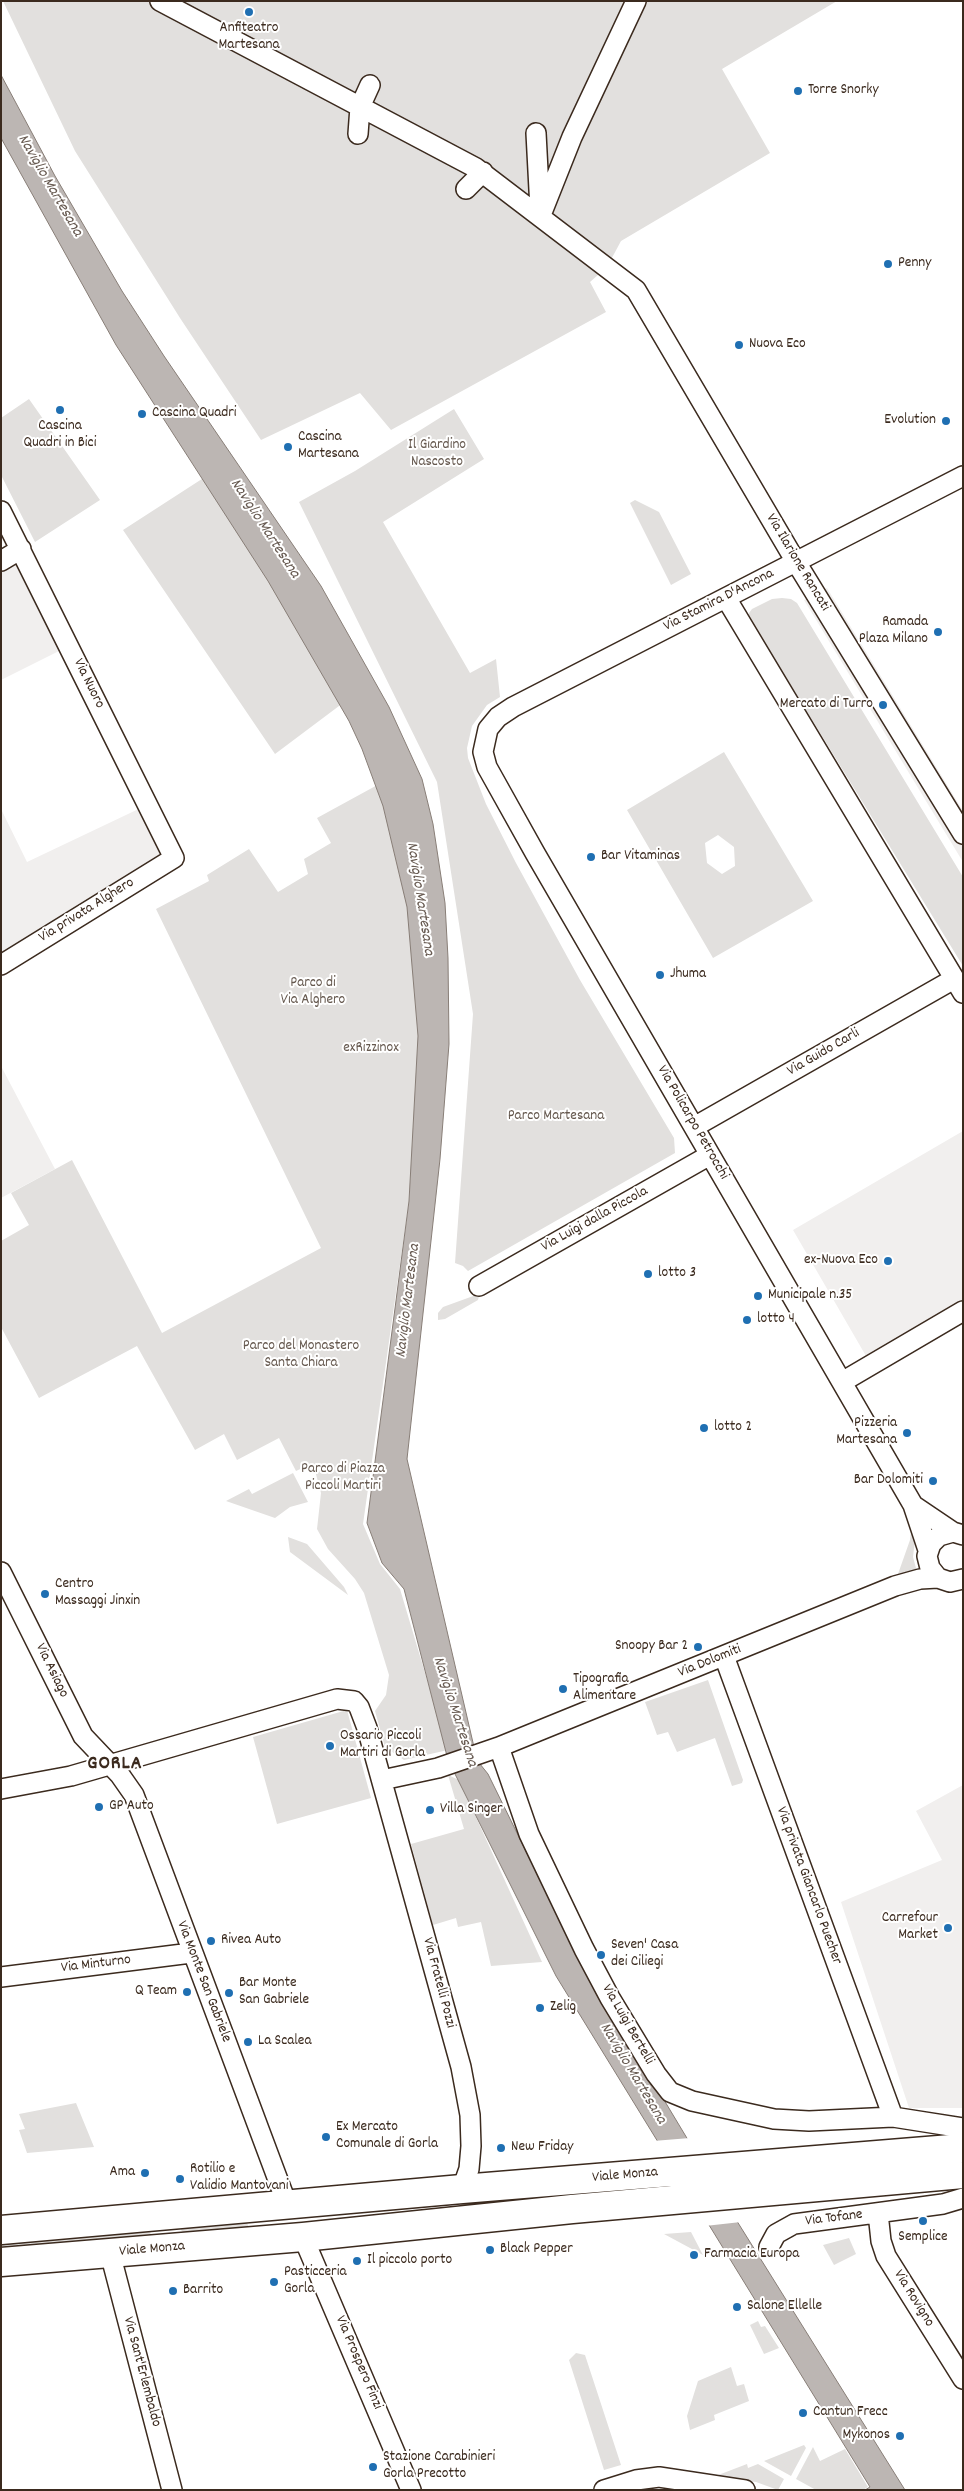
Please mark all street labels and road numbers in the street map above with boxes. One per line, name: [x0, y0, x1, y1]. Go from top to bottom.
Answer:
street label: Via Ilarione Rancati: [761, 511, 833, 615]
street label: Via Stamira D'Ancona: [661, 565, 777, 637]
street label: Via Nuoro: [68, 656, 108, 712]
street label: Via privata Alghero: [36, 874, 138, 948]
street label: Via Guido Carli: [785, 1025, 863, 1081]
street label: Via Policarpo Petrocchi: [652, 1063, 732, 1183]
street label: Via Luigi dalla Piccola: [539, 1183, 651, 1257]
street label: Via Asiago: [30, 1641, 72, 1701]
street label: Via Dolomiti: [676, 1641, 744, 1683]
street label: Via privata Giancarlo Puecher: [771, 1805, 845, 1967]
street label: Via Monte San Gabriele: [172, 1919, 234, 2045]
street label: Via Fratelli Pozzi: [417, 1936, 459, 2030]
street label: Via Minturno: [60, 1952, 132, 1978]
street label: Via Luigi Bertelli: [597, 1982, 657, 2068]
street label: Viale Monza: [591, 2164, 659, 2188]
street label: Via Tofane: [804, 2207, 864, 2231]
street label: Viale Monza: [118, 2238, 186, 2262]
street label: Via Rovigno: [889, 2267, 937, 2331]
street label: Via Prospero Finzi: [330, 2314, 386, 2412]
street label: Via Sant'Erlembaldo: [118, 2315, 164, 2429]

